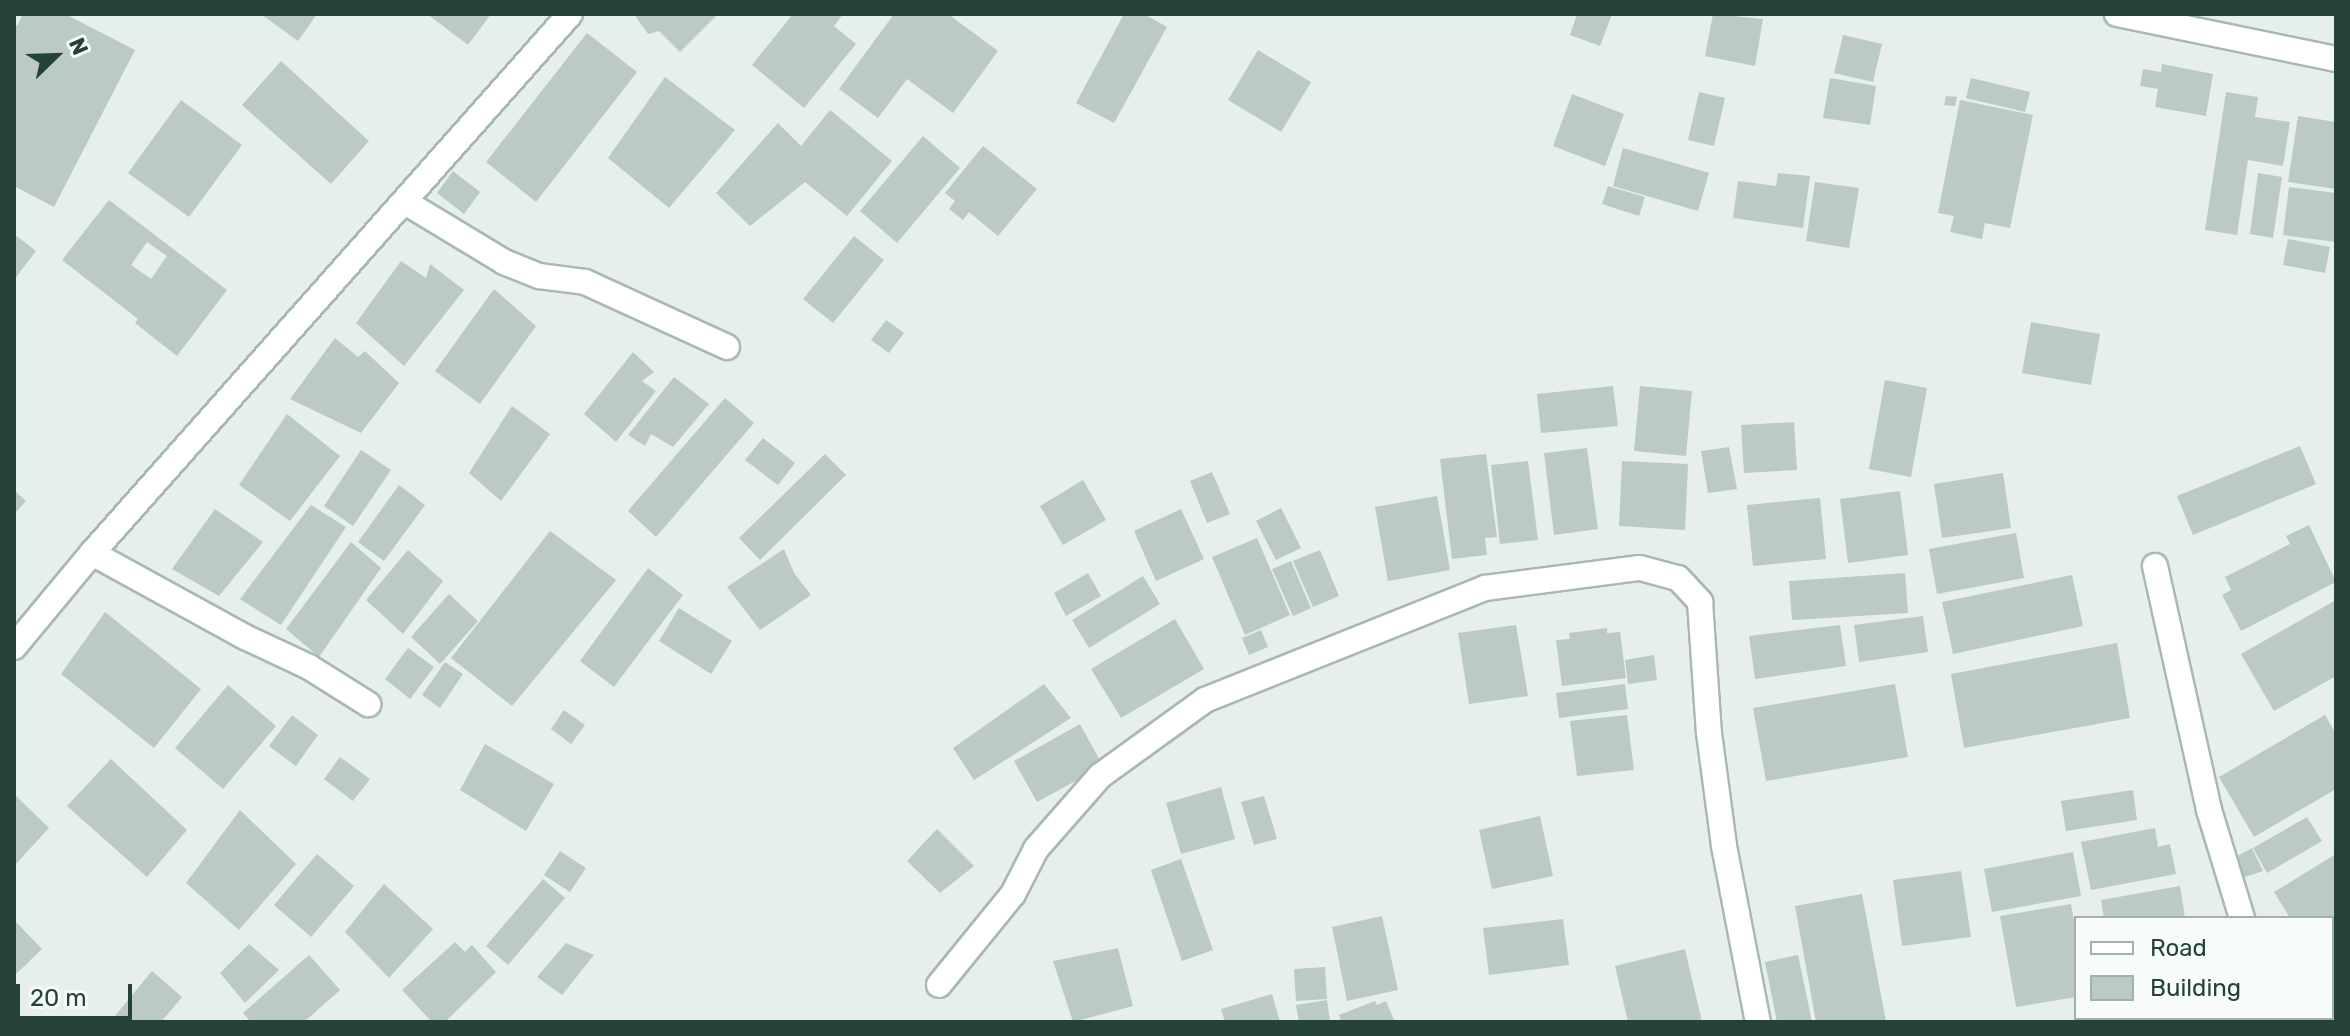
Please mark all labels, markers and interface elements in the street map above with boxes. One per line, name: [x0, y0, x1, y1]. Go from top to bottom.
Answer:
north arrow: [16, 16, 96, 96]
text: N: [63, 34, 94, 59]
legend: [2074, 916, 2334, 1020]
text: Road: [2150, 934, 2207, 962]
scale bar: [20, 968, 136, 1018]
text: Building: [2150, 974, 2241, 1002]
text: 20 m: [30, 984, 87, 1012]

